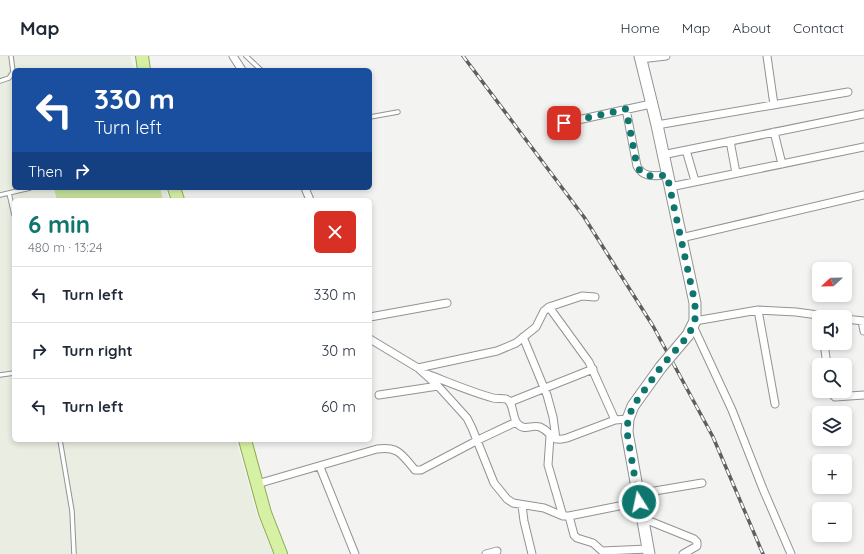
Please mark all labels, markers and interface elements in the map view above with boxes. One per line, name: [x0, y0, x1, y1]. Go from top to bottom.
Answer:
text: Map: [20, 16, 59, 40]
text: Home: [621, 19, 660, 37]
text: Map: [682, 19, 710, 37]
text: About: [732, 19, 771, 37]
text: Contact: [793, 19, 844, 37]
text: 330 m: [94, 81, 175, 116]
icon: left: [28, 84, 80, 136]
pin: [547, 106, 581, 140]
icon: arrive: [553, 112, 575, 134]
text: Turn left: [94, 116, 162, 139]
icon: right: [71, 160, 93, 182]
text: Then: [28, 162, 63, 181]
text: 6 min: [28, 209, 90, 239]
button: close: [314, 211, 356, 253]
text: 480 m · 13:24: [28, 239, 103, 255]
north arrow: [812, 262, 852, 302]
map controls: [812, 262, 852, 542]
icon: left: [28, 284, 50, 306]
text: Turn left: [62, 285, 124, 304]
text: 330 m: [314, 285, 356, 304]
button: sound: [812, 310, 852, 350]
icon: right: [28, 340, 50, 362]
text: Turn right: [62, 341, 133, 360]
text: 30 m: [321, 341, 356, 360]
button: search: [812, 358, 852, 398]
icon: left: [28, 396, 50, 418]
text: Turn left: [62, 397, 124, 416]
text: 60 m: [321, 397, 356, 416]
button: layers: [812, 406, 852, 446]
button: +: [812, 454, 852, 494]
position arrow: [618, 481, 660, 523]
button: −: [812, 502, 852, 542]

